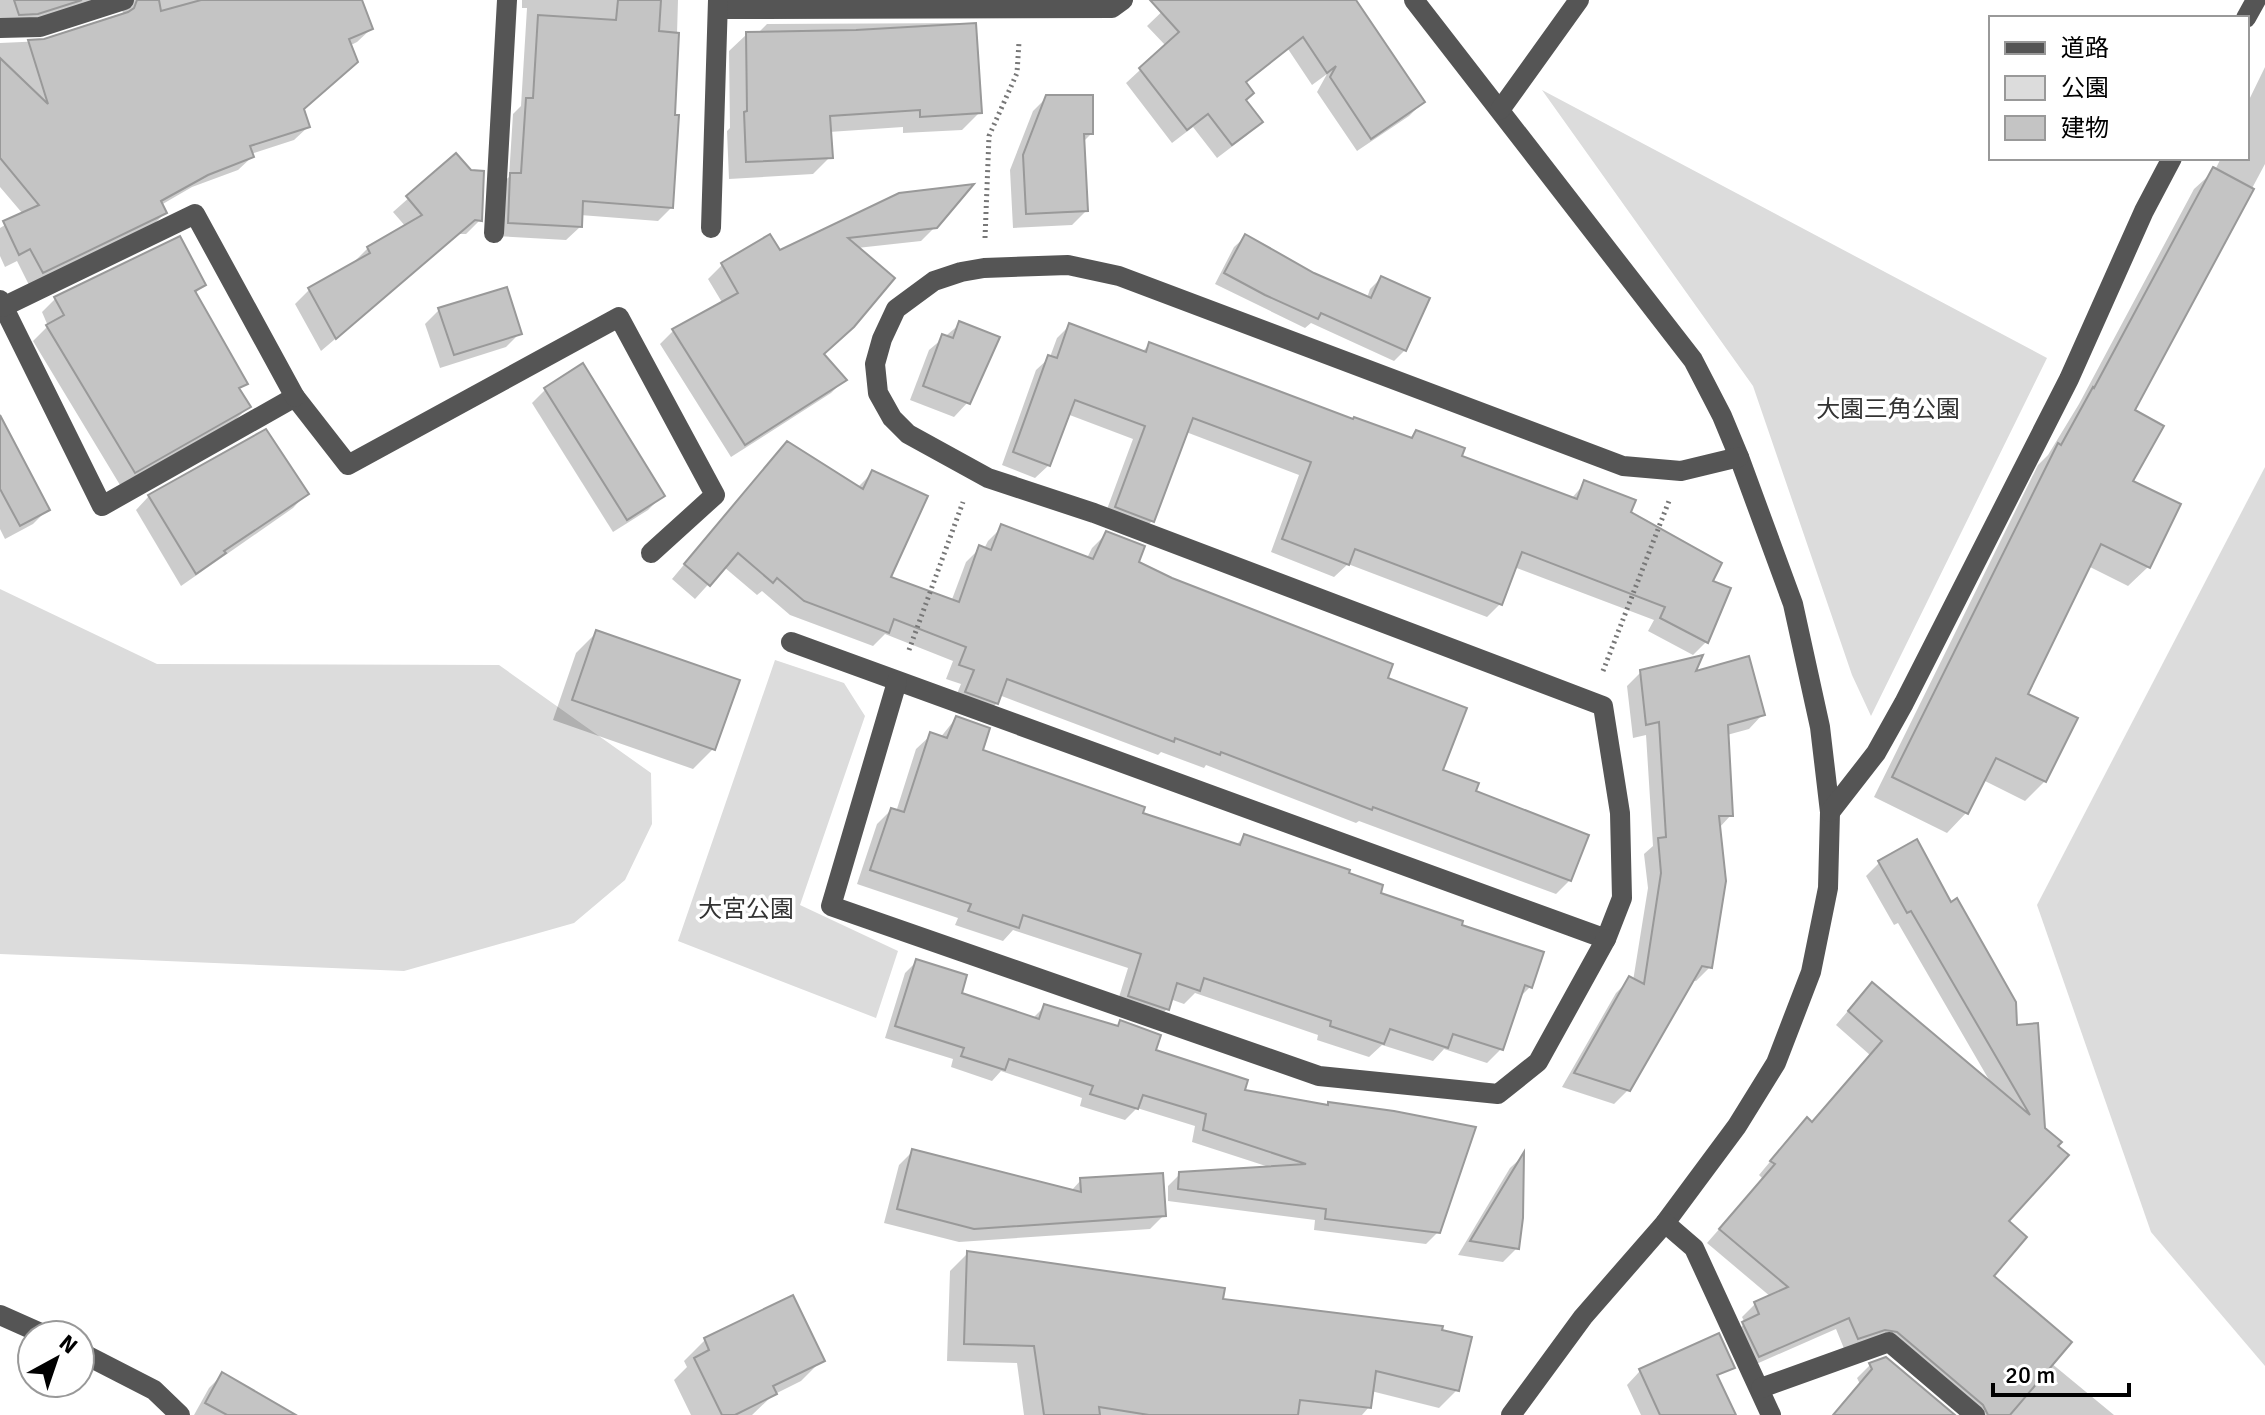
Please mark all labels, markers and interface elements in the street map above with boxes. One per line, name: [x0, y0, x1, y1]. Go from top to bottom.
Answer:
legend: [1989, 16, 2249, 160]
text: 道路: [2061, 33, 2109, 63]
text: 公園: [2061, 73, 2109, 103]
text: 建物: [2061, 113, 2109, 143]
park label: 大園三角公園: [1816, 394, 1960, 424]
park label: 大宮公園: [698, 894, 794, 924]
north arrow: [16, 1319, 96, 1399]
text: N: [54, 1329, 83, 1359]
scale bar: [1993, 1347, 2129, 1397]
text: 20 m: [2005, 1360, 2055, 1390]

